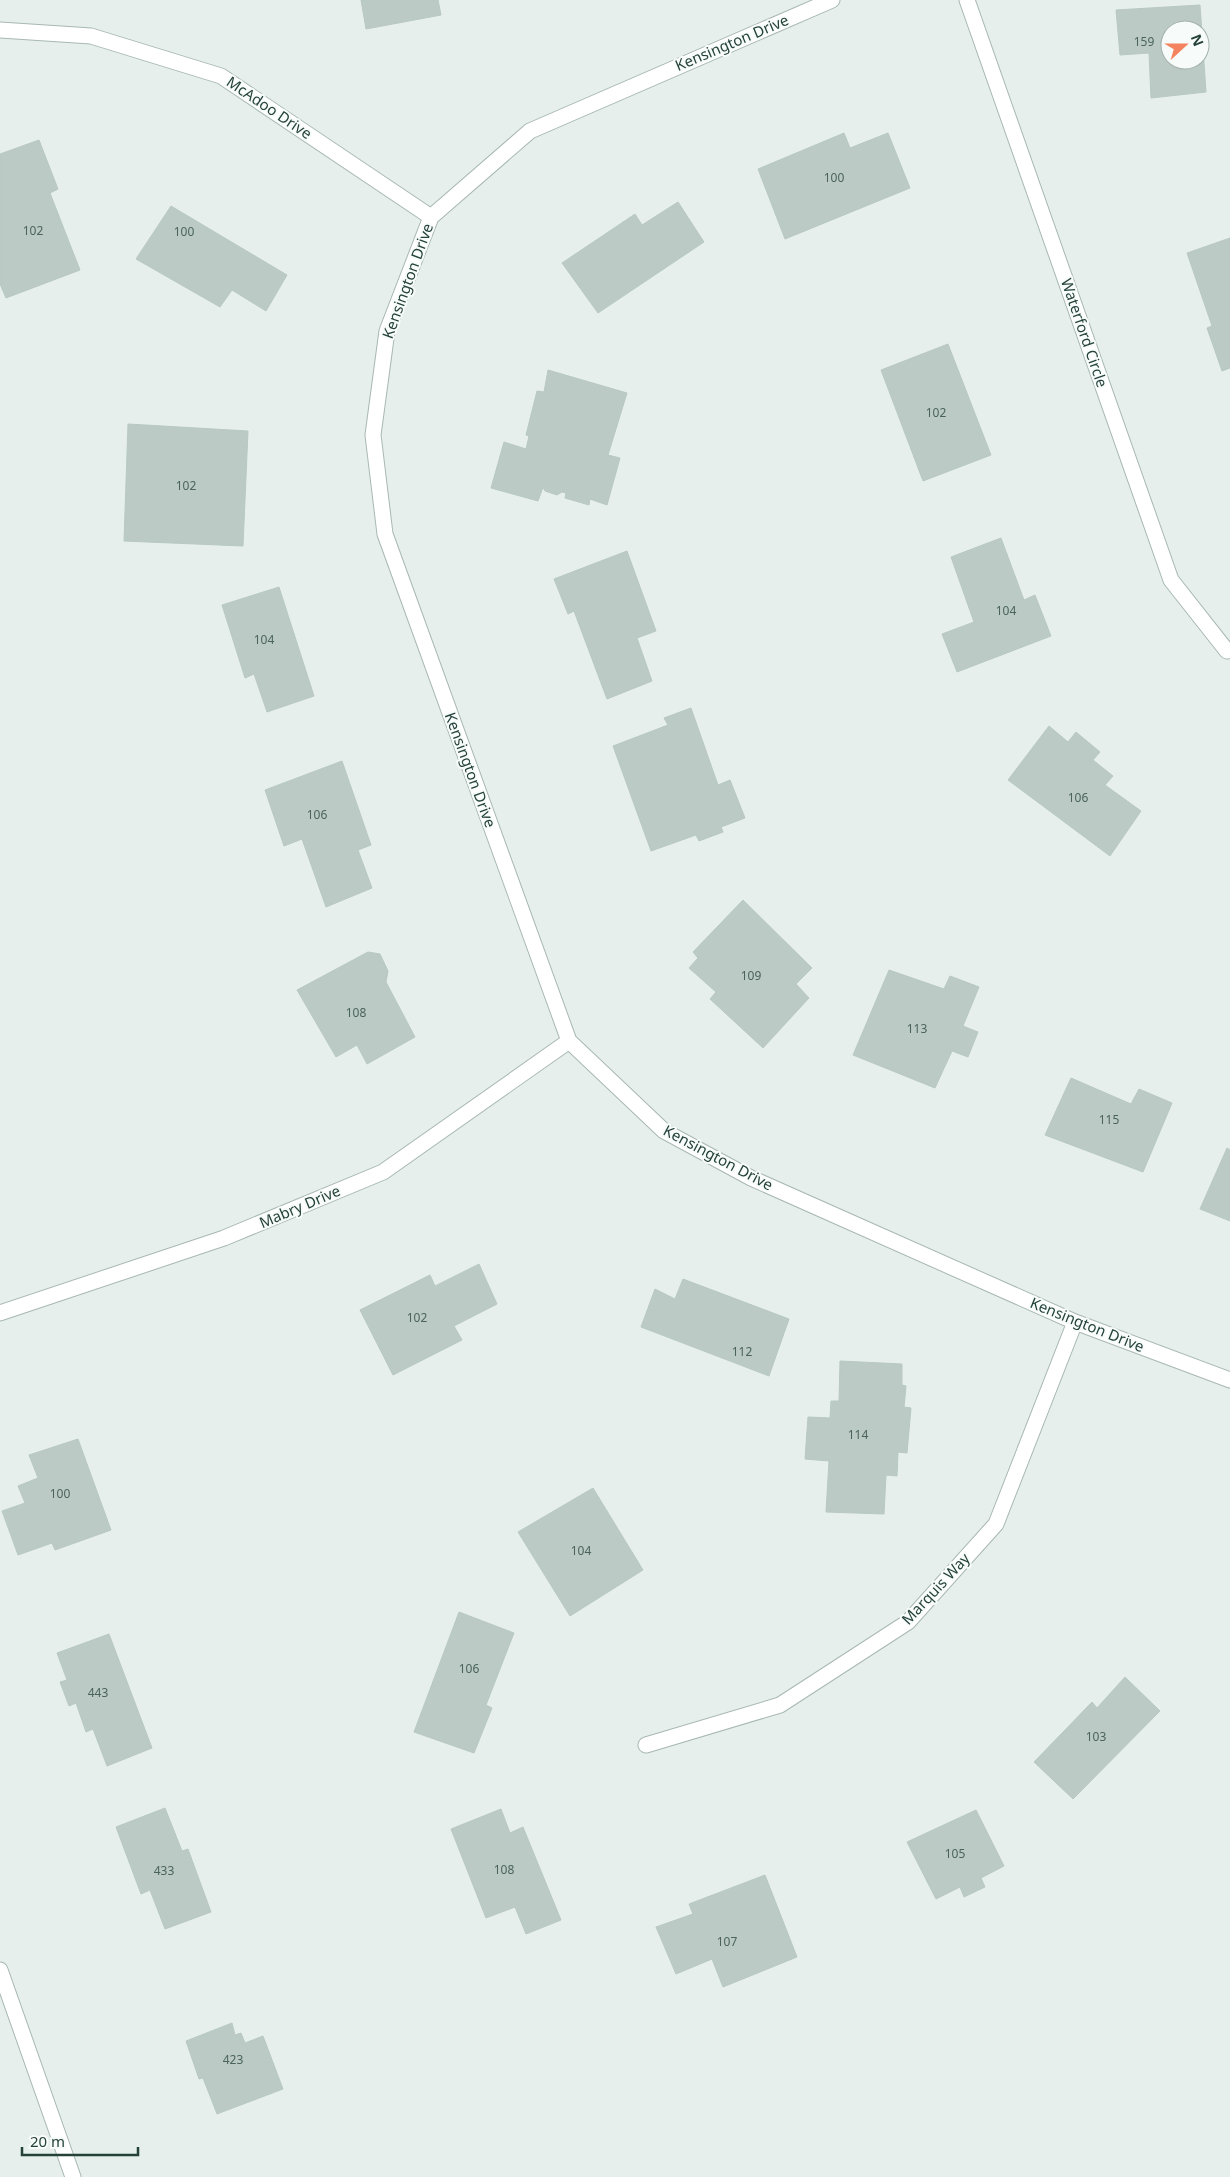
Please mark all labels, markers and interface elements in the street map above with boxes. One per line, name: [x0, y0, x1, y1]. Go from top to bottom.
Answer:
street label: Kensington Drive: [672, 9, 791, 75]
north arrow: [1160, 20, 1210, 70]
text: N: [1187, 31, 1209, 49]
house number: 159: [1134, 33, 1154, 50]
street label: McAdoo Drive: [223, 71, 316, 143]
house number: 100: [824, 169, 844, 186]
street label: Kensington Drive: [377, 220, 437, 341]
house number: 102: [23, 222, 43, 239]
house number: 100: [174, 223, 194, 240]
street label: Waterford Circle: [1057, 275, 1113, 390]
house number: 102: [926, 404, 946, 421]
house number: 102: [176, 477, 196, 494]
house number: 104: [996, 602, 1016, 619]
house number: 104: [254, 631, 274, 648]
street label: Kensington Drive: [441, 709, 501, 830]
house number: 106: [1068, 789, 1088, 806]
house number: 106: [307, 806, 327, 823]
house number: 109: [741, 967, 761, 984]
house number: 108: [346, 1004, 366, 1021]
house number: 113: [907, 1020, 927, 1037]
house number: 115: [1099, 1111, 1119, 1128]
street label: Kensington Drive: [660, 1120, 777, 1194]
street label: Mabry Drive: [256, 1180, 343, 1232]
street label: Kensington Drive: [1027, 1292, 1147, 1356]
house number: 102: [407, 1309, 427, 1326]
house number: 112: [732, 1343, 752, 1360]
house number: 114: [848, 1426, 868, 1443]
house number: 100: [50, 1485, 70, 1502]
house number: 104: [571, 1542, 591, 1559]
street label: Marquis Way: [897, 1548, 974, 1628]
house number: 106: [459, 1660, 479, 1677]
house number: 443: [88, 1684, 108, 1701]
house number: 103: [1086, 1728, 1106, 1745]
house number: 105: [945, 1845, 965, 1862]
house number: 108: [494, 1861, 514, 1878]
house number: 433: [154, 1862, 174, 1879]
house number: 107: [717, 1933, 737, 1950]
house number: 423: [223, 2051, 243, 2068]
scale bar: [22, 2124, 139, 2156]
text: 20 m: [30, 2131, 65, 2151]

